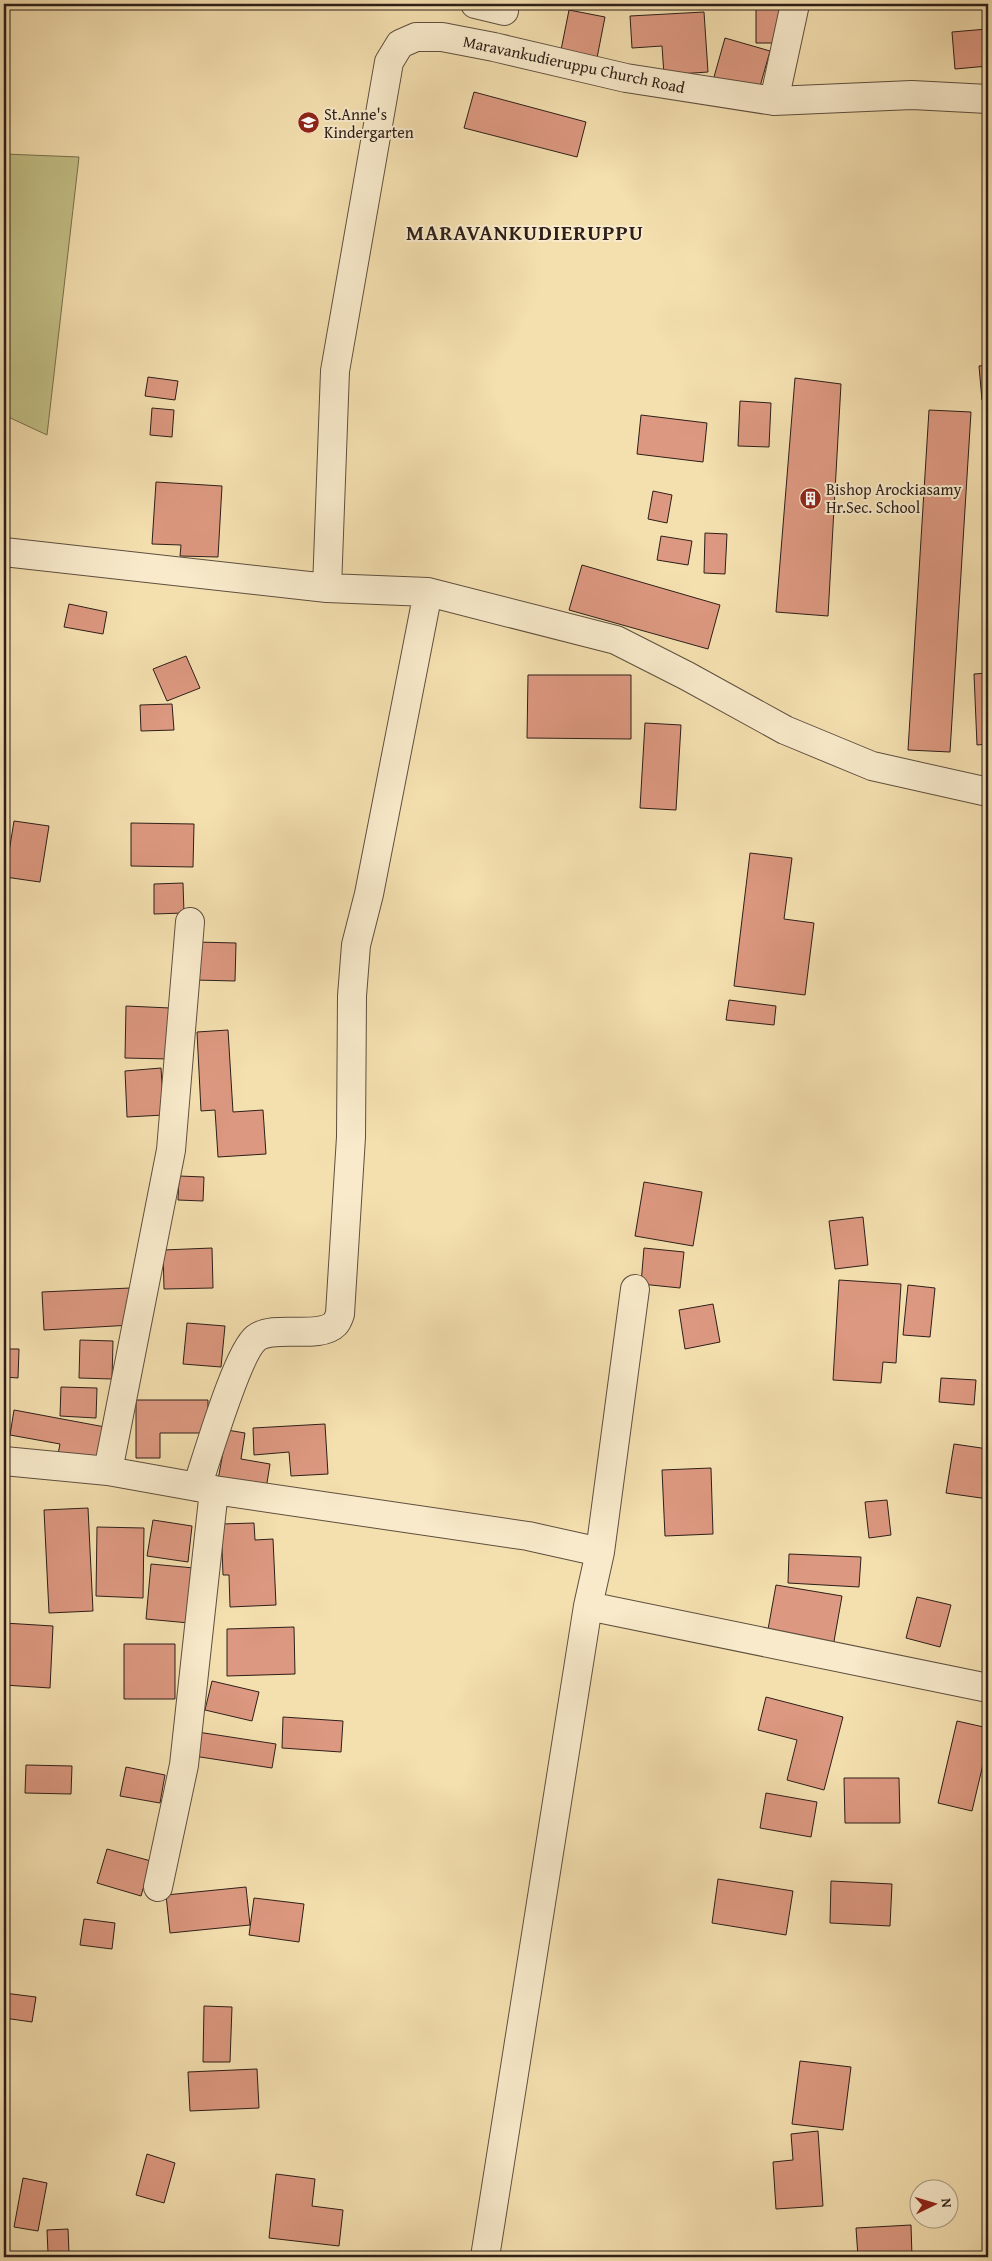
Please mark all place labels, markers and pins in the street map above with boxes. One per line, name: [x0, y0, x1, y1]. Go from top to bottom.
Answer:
place label: St.Anne's Kindergarten: [324, 102, 414, 144]
school or university icon: St.Anne's Kindergarten: [296, 111, 320, 135]
place label: Bishop Arockiasamy Hr.Sec. School: [826, 477, 961, 519]
building icon: Bishop Arockiasamy Hr.Sec. School: [798, 486, 822, 510]

